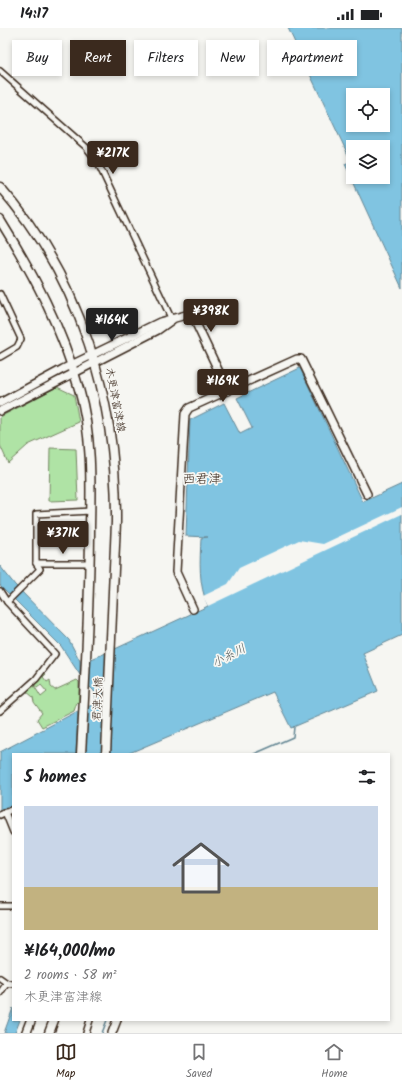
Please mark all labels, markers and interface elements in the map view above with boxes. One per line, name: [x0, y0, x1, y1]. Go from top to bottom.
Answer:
text: 14:17: [20, 2, 48, 26]
chip: Buy: [12, 40, 62, 76]
chip: Rent: [70, 40, 126, 76]
chip: Filters: [134, 40, 198, 76]
chip: New: [206, 40, 259, 76]
chip: Apartment: [267, 40, 357, 76]
map controls: [346, 88, 390, 184]
button: locate: [346, 88, 390, 132]
button: layers: [346, 140, 390, 184]
pin: ¥217K: [85, 141, 141, 175]
text: ¥217K: [96, 143, 130, 164]
pin: ¥398K: [183, 299, 239, 333]
text: ¥398K: [192, 301, 230, 322]
pin: ¥164K: [84, 308, 140, 342]
text: ¥164K: [95, 310, 129, 331]
street label: 木更津富津線: [100, 366, 130, 434]
pin: ¥169K: [195, 369, 251, 403]
text: ¥169K: [206, 371, 240, 392]
district label: 西君津: [182, 469, 222, 490]
pin: ¥371K: [35, 521, 91, 555]
text: ¥371K: [47, 523, 80, 544]
water label: 小糸川: [209, 639, 249, 673]
street label: 君津大橋: [88, 677, 108, 721]
text: 5 homes: [24, 764, 87, 791]
icon: filters: [356, 766, 378, 788]
icon: home: [165, 832, 237, 904]
text: ¥164,000/mo: [24, 938, 115, 965]
text: 2 rooms · 58 m²: [24, 965, 117, 986]
text: 木更津富津線: [24, 987, 102, 1008]
tab: Map: [55, 1041, 77, 1083]
tab: Saved: [186, 1041, 212, 1083]
tab: Home: [321, 1041, 347, 1083]

